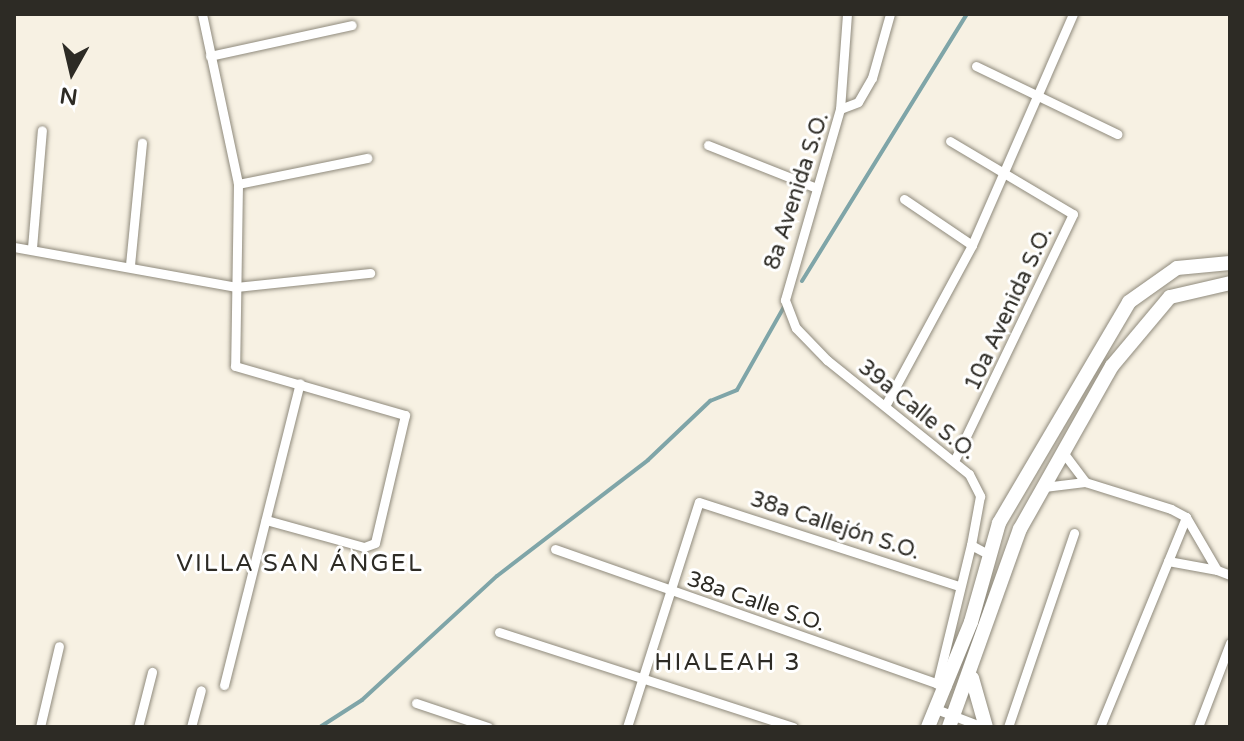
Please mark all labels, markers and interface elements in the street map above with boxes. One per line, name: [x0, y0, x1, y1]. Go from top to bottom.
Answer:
north arrow: [32, 32, 112, 112]
text: N: [58, 82, 79, 110]
street label: 8a Avenida S.O.: [759, 109, 835, 273]
street label: 10a Avenida S.O.: [959, 223, 1059, 395]
street label: 39a Calle S.O.: [853, 354, 981, 466]
street label: 38a Callejón S.O.: [747, 486, 923, 566]
district label: VILLA SAN ÁNGEL: [176, 550, 424, 578]
street label: 38a Calle S.O.: [684, 566, 828, 638]
district label: HIALEAH 3: [654, 649, 802, 677]

